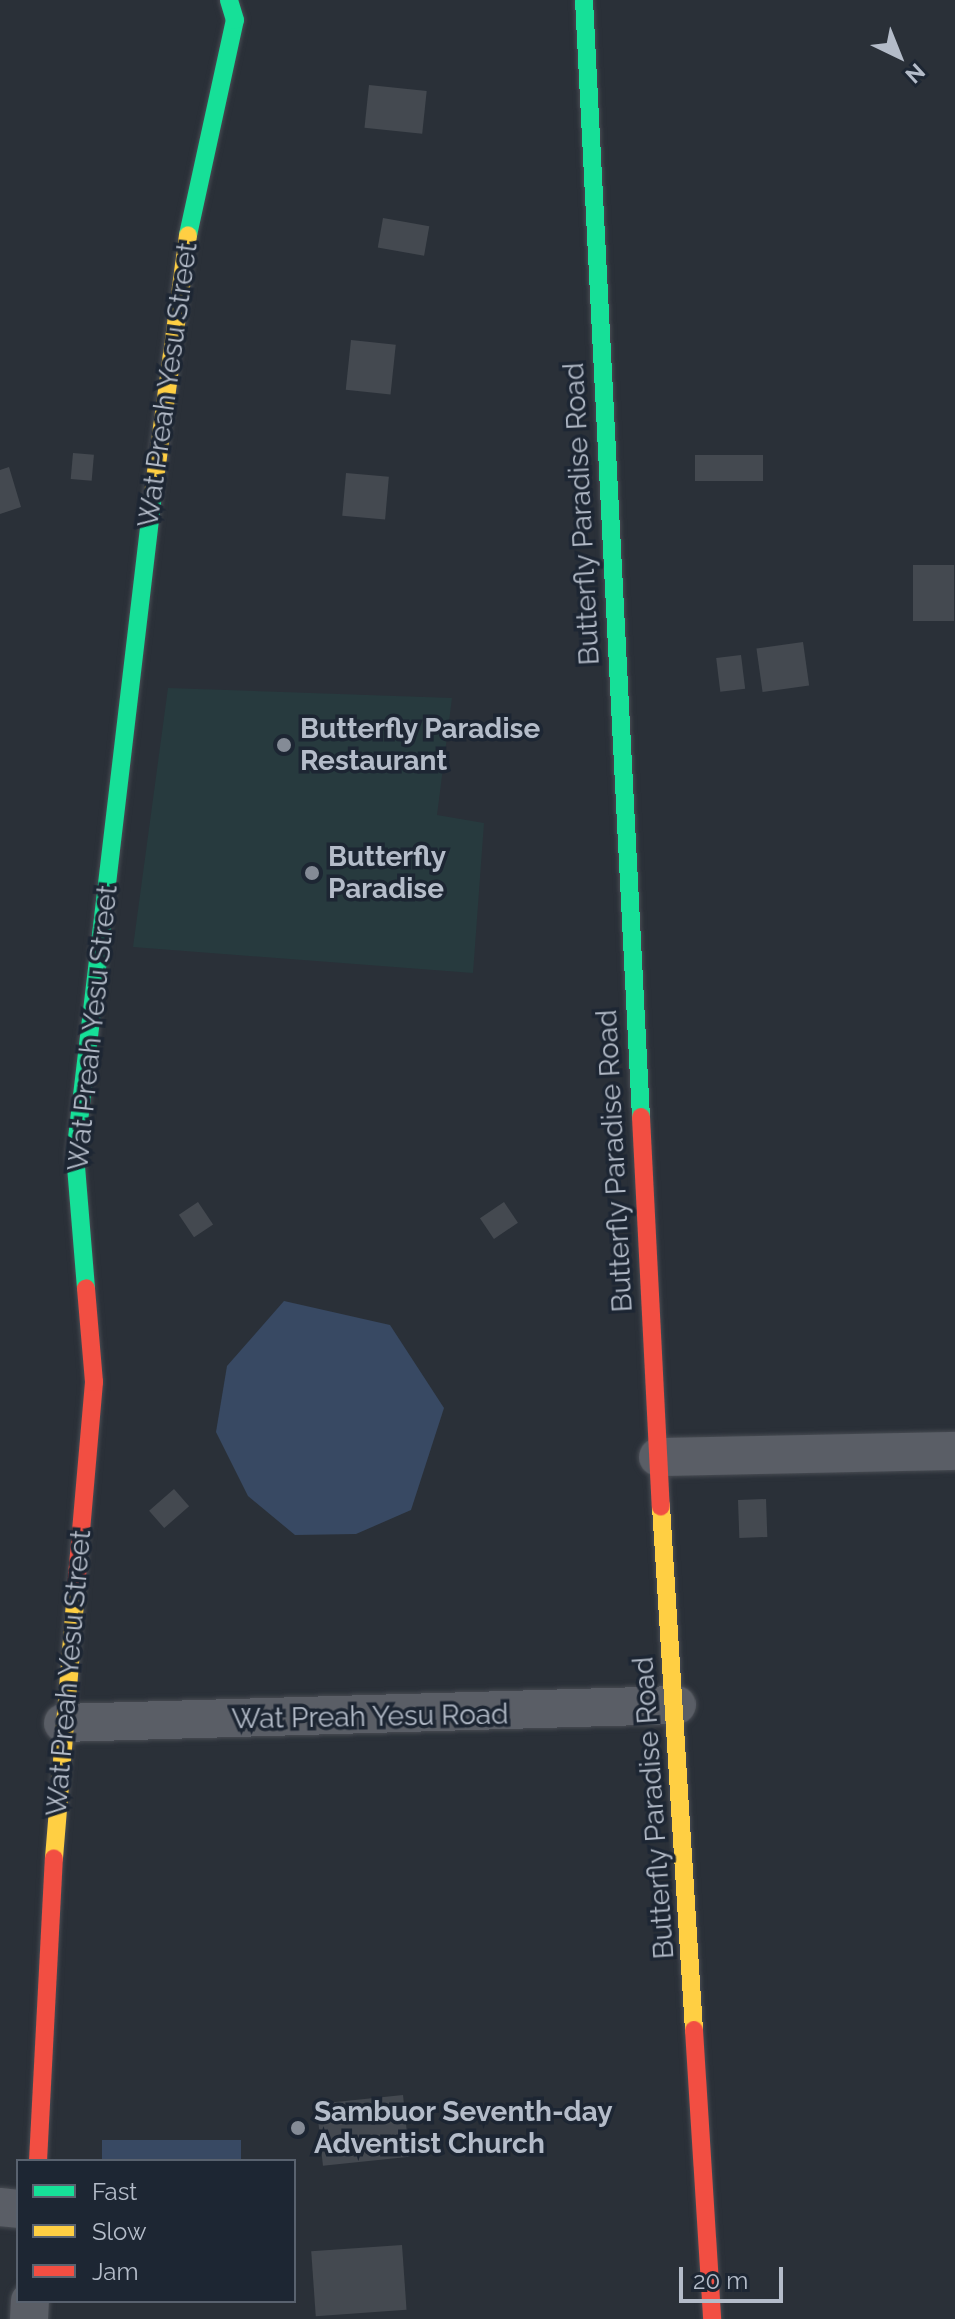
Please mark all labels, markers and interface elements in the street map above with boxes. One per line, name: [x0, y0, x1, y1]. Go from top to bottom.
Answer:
north arrow: [859, 16, 939, 96]
text: N: [900, 58, 930, 89]
street label: Wat Preah Yesu Street: [131, 240, 205, 530]
street label: Butterfly Paradise Road: [557, 362, 607, 666]
place label: Butterfly Paradise Restaurant: [300, 712, 541, 778]
marker: Butterfly Paradise Restaurant: [275, 736, 293, 754]
place label: Butterfly Paradise: [328, 840, 446, 906]
marker: Butterfly Paradise: [303, 864, 321, 882]
street label: Wat Preah Yesu Street: [61, 883, 125, 1173]
street label: Butterfly Paradise Road: [590, 1009, 640, 1313]
street label: Wat Preah Yesu Street: [40, 1528, 98, 1818]
street label: Butterfly Paradise Road: [627, 1655, 681, 1961]
street label: Wat Preah Yesu Road: [231, 1698, 509, 1736]
place label: Sambuor Seventh-day Adventist Church: [314, 2095, 613, 2161]
marker: Sambuor Seventh-day Adventist Church: [289, 2119, 307, 2137]
legend: [16, 2159, 296, 2303]
text: Fast: [92, 2177, 137, 2206]
text: Slow: [92, 2217, 146, 2246]
scale bar: [683, 2251, 787, 2301]
text: Jam: [92, 2257, 138, 2286]
text: 20 m: [693, 2266, 748, 2295]

